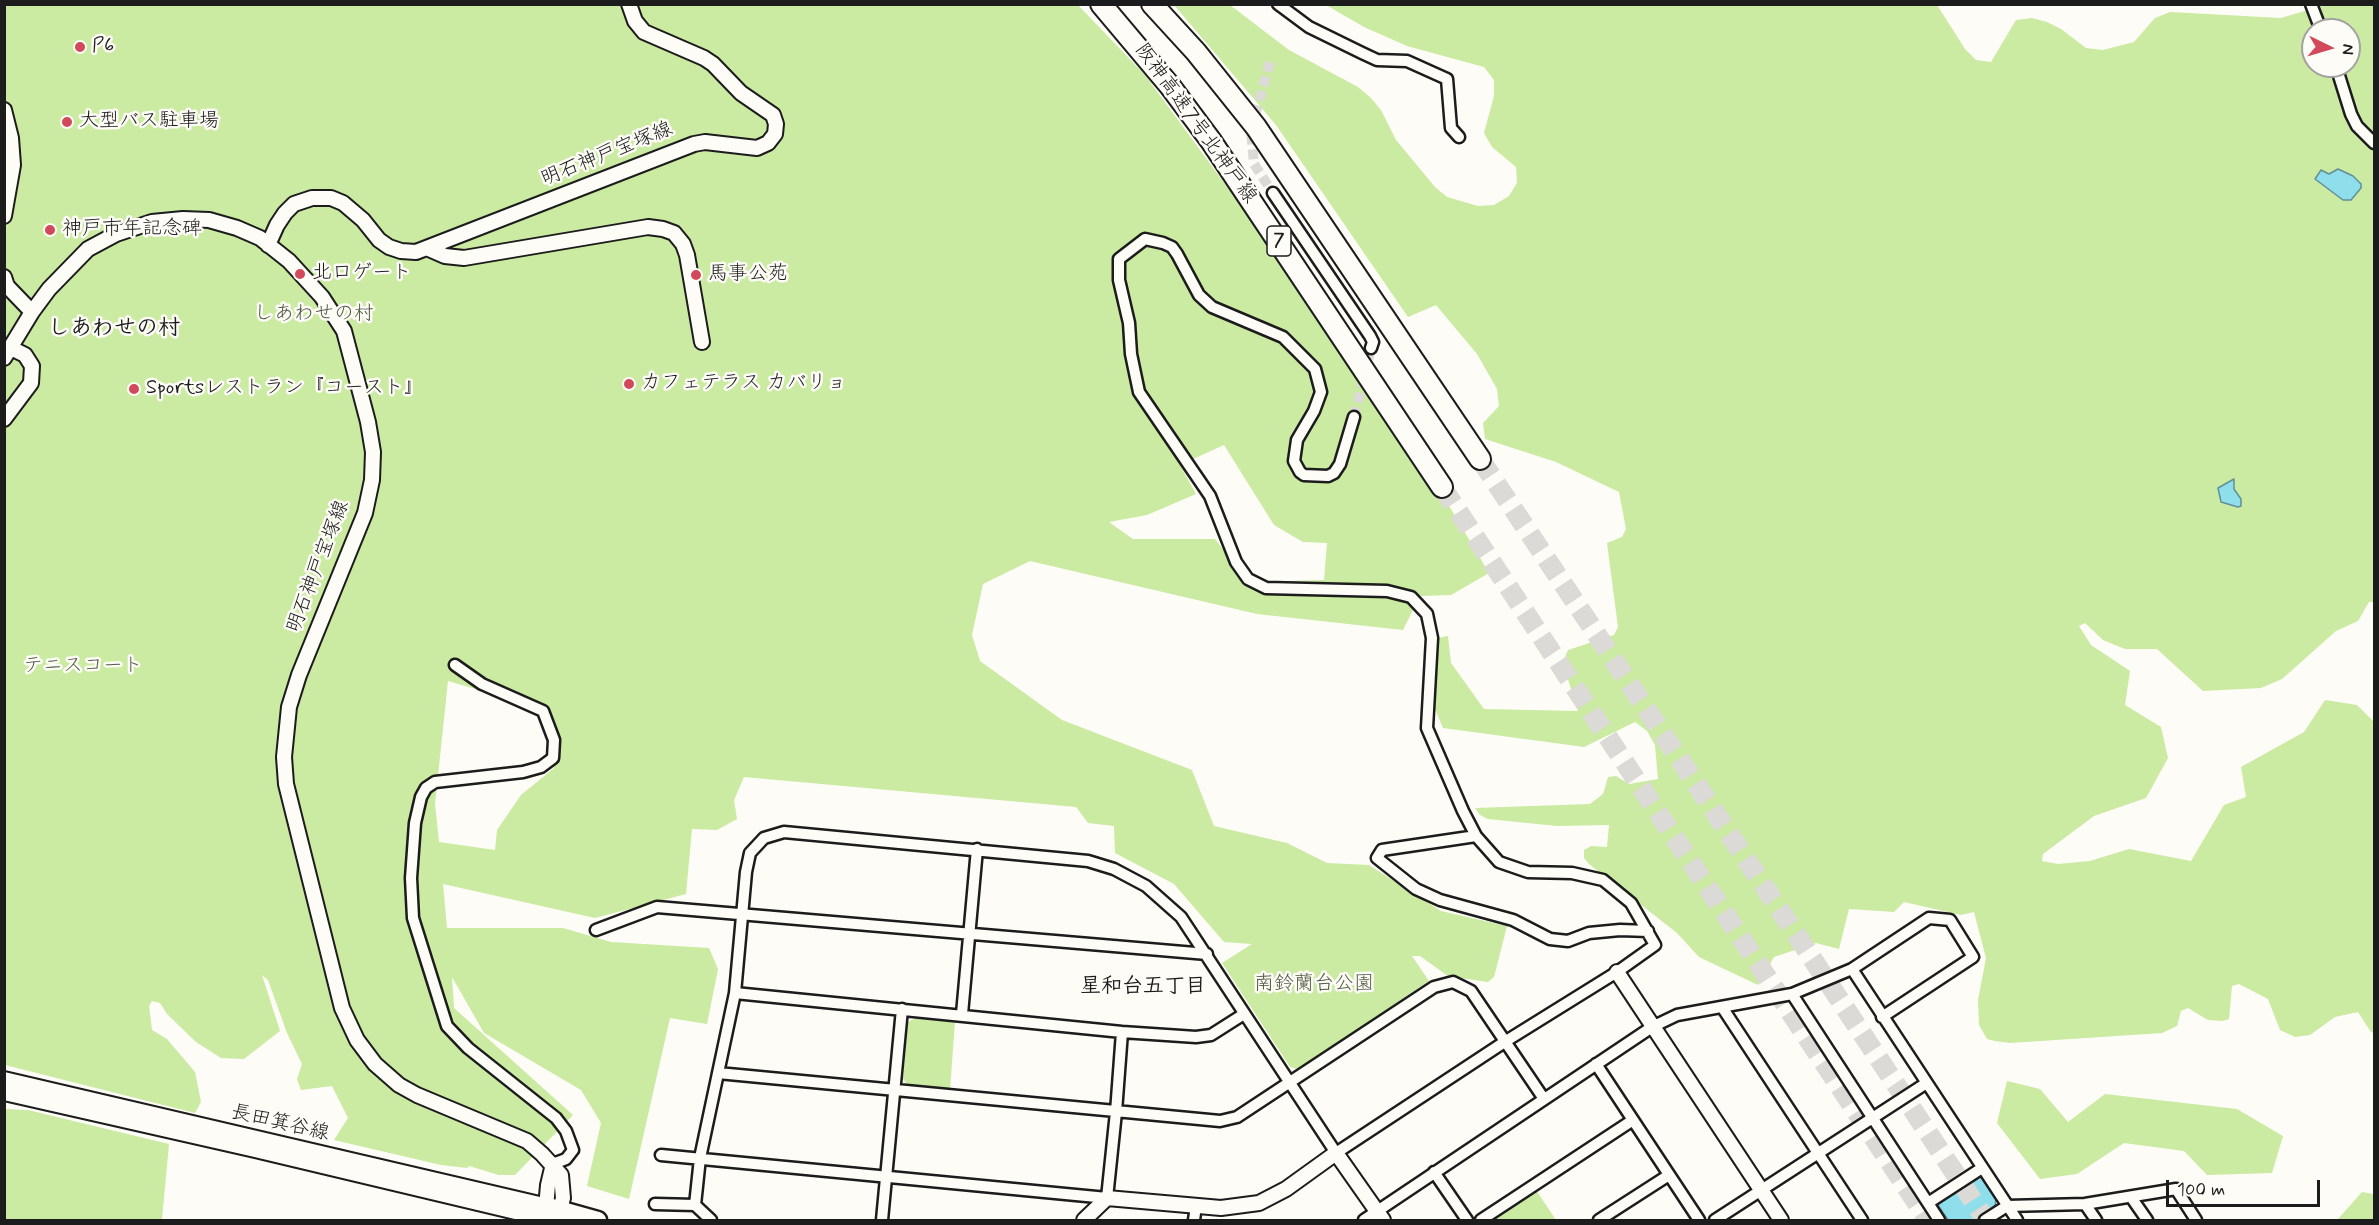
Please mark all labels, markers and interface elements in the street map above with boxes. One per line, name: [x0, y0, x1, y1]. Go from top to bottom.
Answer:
north arrow: [2301, 18, 2361, 78]
place label: P6: [92, 35, 114, 59]
street label: 阪神高速7号北神戸線: [1129, 39, 1261, 209]
marker: P6: [73, 40, 87, 54]
text: N: [2337, 43, 2358, 56]
place label: 大型バス駐車場: [79, 110, 219, 134]
marker: 大型バス駐車場: [60, 115, 74, 129]
street label: 明石神戸宝塚線: [538, 118, 676, 192]
place label: 神戸市年記念碑: [62, 218, 202, 242]
marker: 神戸市年記念碑: [43, 223, 57, 237]
road number: 7: [1267, 226, 1291, 256]
place label: 北口ゲート: [312, 262, 412, 286]
place label: 馬事公苑: [708, 263, 788, 287]
marker: 北口ゲート: [293, 267, 307, 281]
marker: 馬事公苑: [689, 268, 703, 282]
park label: しあわせの村: [254, 303, 374, 327]
district label: しあわせの村: [48, 316, 180, 342]
place label: カフェテラス カバリョ: [641, 372, 846, 396]
place label: Sportsレストラン『コースト』: [146, 377, 424, 401]
marker: カフェテラス カバリョ: [622, 377, 636, 391]
marker: Sportsレストラン『コースト』: [127, 382, 141, 396]
street label: 明石神戸宝塚線: [283, 497, 355, 637]
park label: テニスコート: [23, 655, 143, 679]
park label: 南鈴蘭台公園: [1254, 973, 1374, 997]
district label: 星和台五丁目: [1080, 975, 1206, 1001]
street label: 長田箕谷線: [229, 1101, 331, 1147]
scale bar: [2169, 1168, 2324, 1206]
text: 100 m: [2177, 1178, 2225, 1202]

